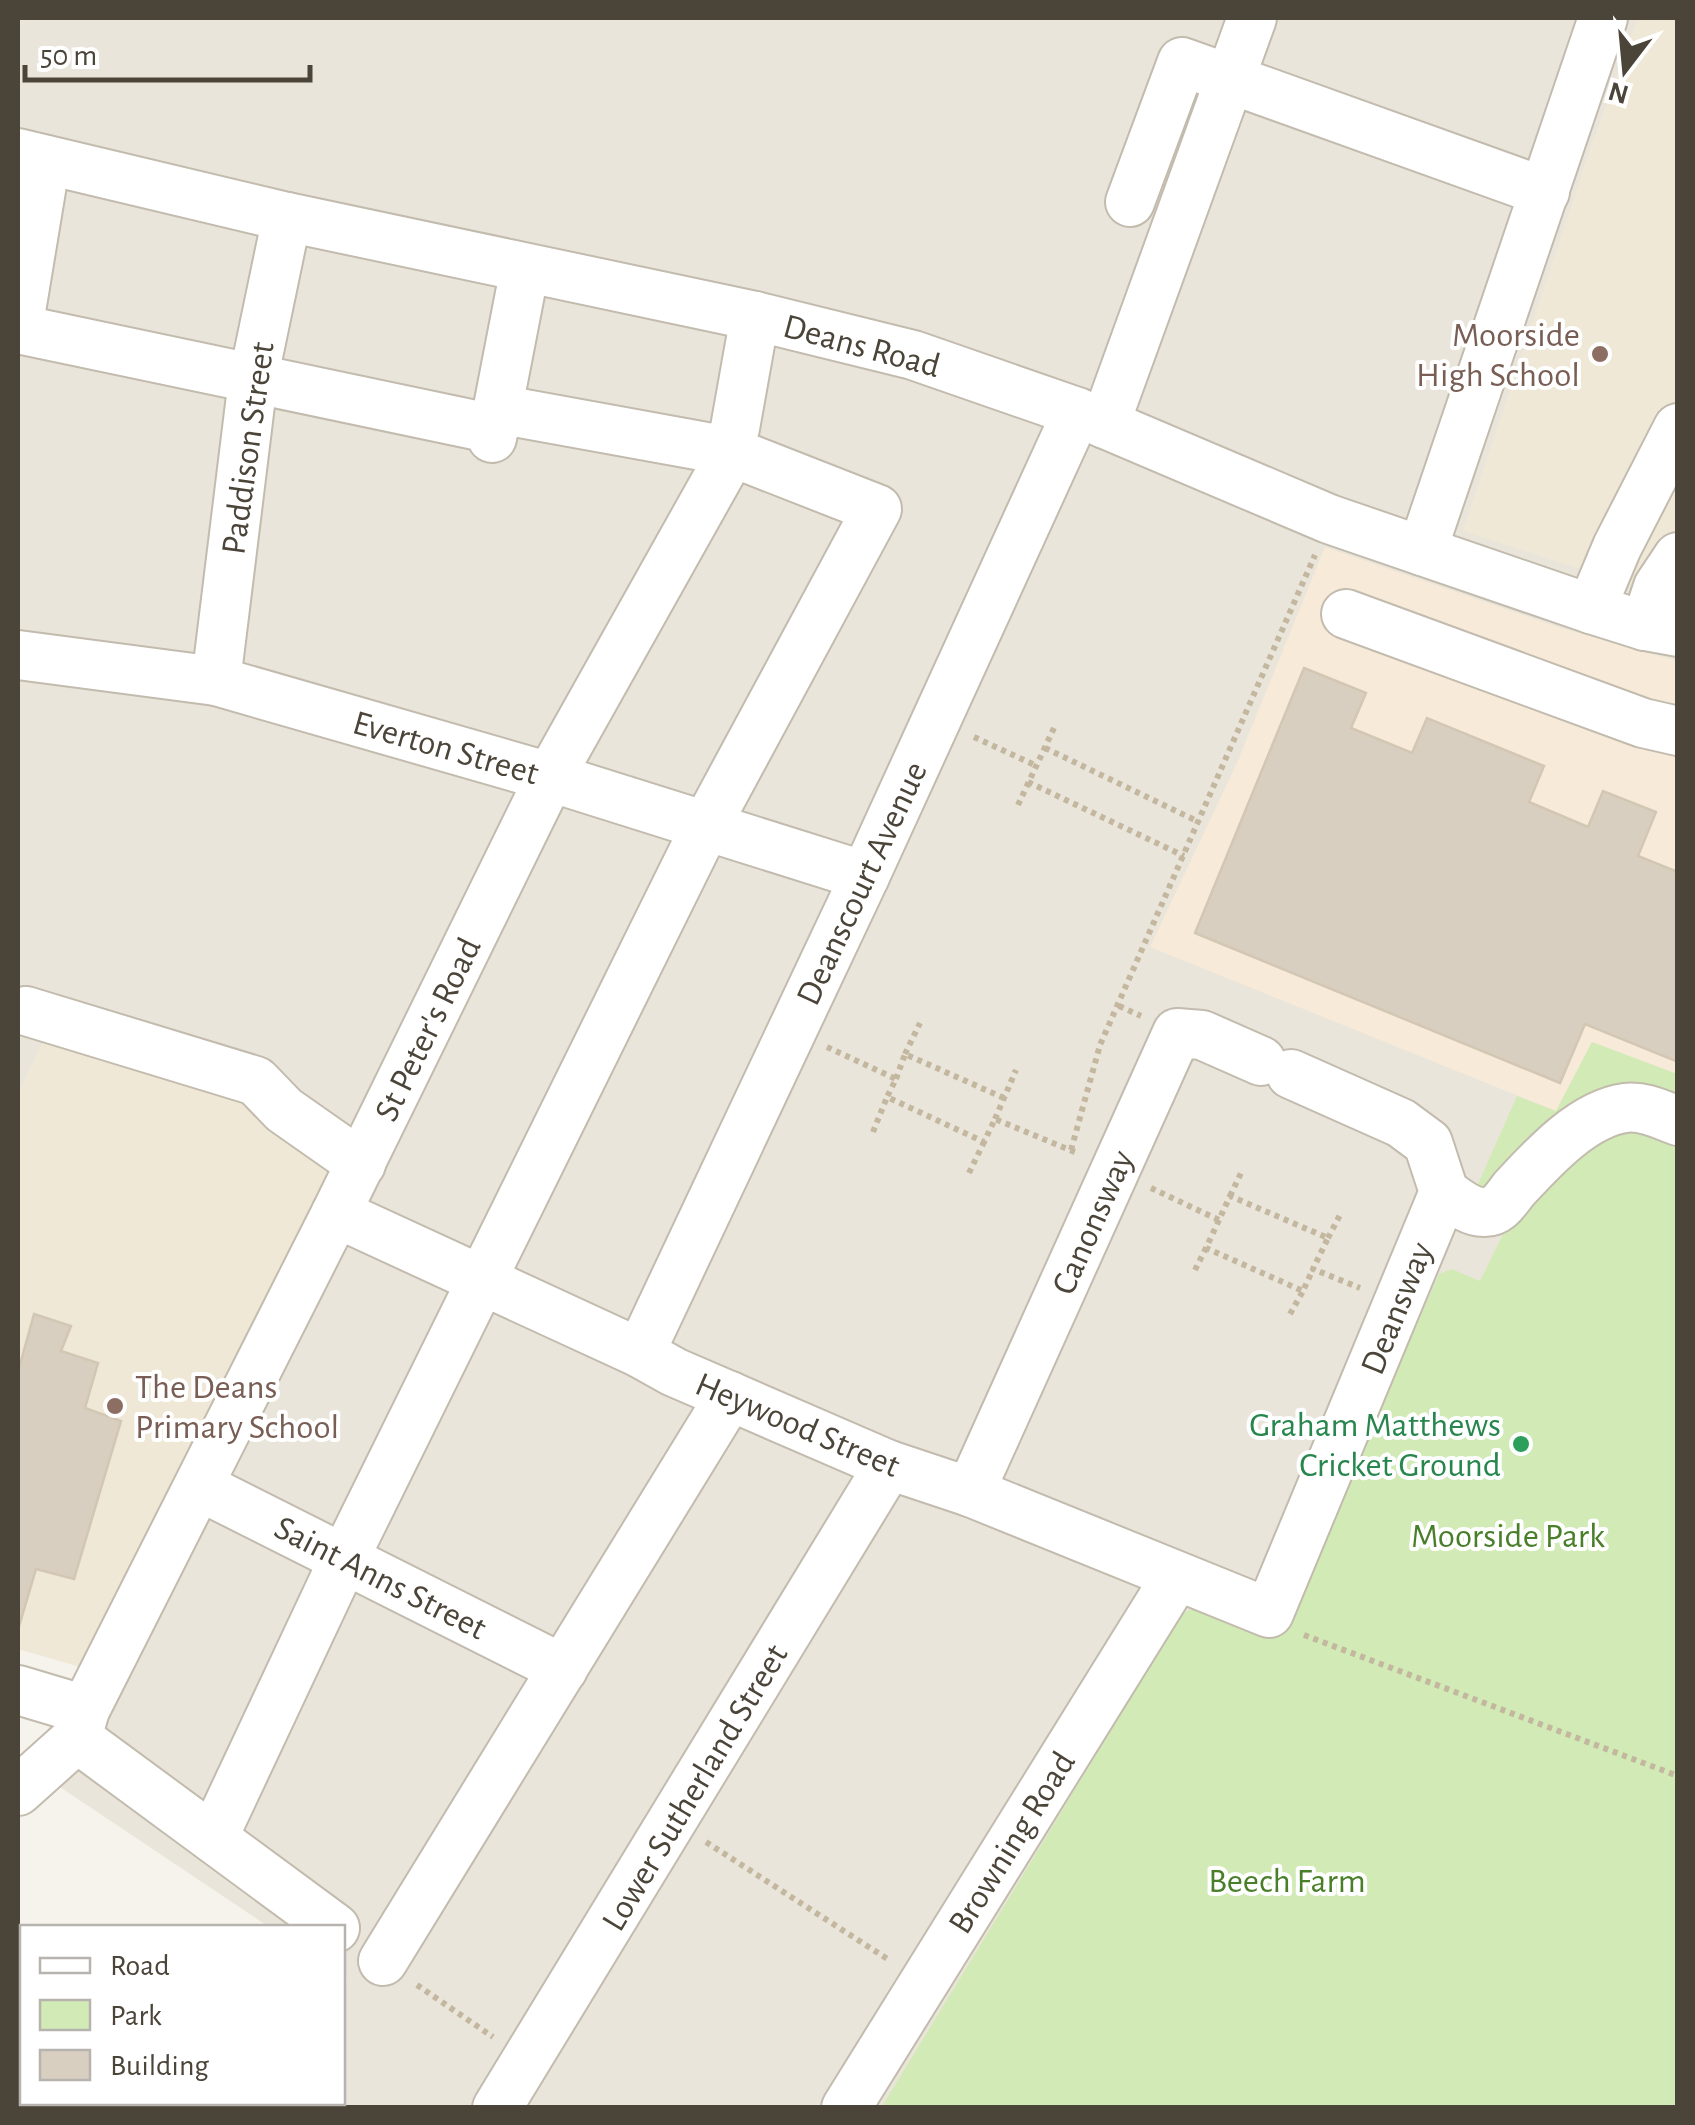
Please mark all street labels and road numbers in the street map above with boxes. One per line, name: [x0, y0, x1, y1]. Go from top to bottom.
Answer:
street label: Deans Road: [779, 309, 944, 384]
street label: Paddison Street: [216, 340, 281, 557]
street label: Everton Street: [349, 705, 542, 792]
street label: Deanscourt Avenue: [791, 757, 934, 1011]
street label: St Peter's Road: [369, 932, 488, 1127]
street label: Canonsway: [1046, 1145, 1141, 1300]
street label: Deansway: [1355, 1237, 1440, 1380]
street label: Heywood Street: [690, 1367, 905, 1484]
street label: Saint Anns Street: [269, 1510, 492, 1647]
street label: Lower Sutherland Street: [596, 1639, 795, 1937]
street label: Browning Road: [943, 1746, 1082, 1940]

